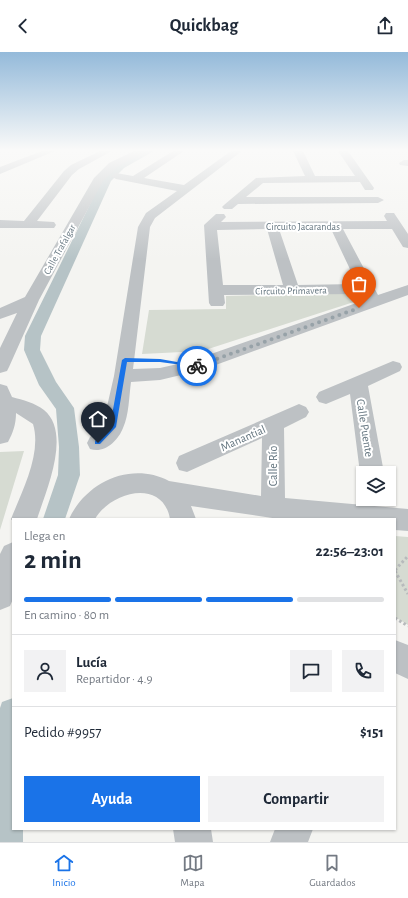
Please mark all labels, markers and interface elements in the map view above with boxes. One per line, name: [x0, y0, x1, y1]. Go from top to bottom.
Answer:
icon: back: [12, 15, 34, 37]
icon: share: [374, 15, 396, 37]
text: Quickbag: [170, 17, 238, 35]
street label: Calle Trafalgar: [42, 222, 78, 276]
street label: Circuito Jacarandas: [266, 222, 340, 232]
pin: [342, 267, 376, 308]
icon: bag: [348, 273, 370, 295]
street label: Circuito Primavera: [255, 285, 327, 297]
courier: [177, 346, 217, 386]
icon: bike: [186, 355, 208, 377]
street label: Calle Puente: [355, 398, 375, 458]
pin: [81, 402, 115, 443]
icon: home: [87, 408, 109, 430]
street label: Manantial: [219, 423, 267, 453]
street label: Calle Río: [267, 446, 279, 486]
map controls: [356, 466, 396, 506]
button: layers: [356, 466, 396, 506]
text: Llega en: [24, 530, 66, 543]
text: 22:56–23:01: [316, 544, 384, 559]
text: 2 min: [24, 547, 82, 573]
text: En camino · 80 m: [24, 609, 109, 622]
button: person: [24, 650, 66, 692]
button: chat: [290, 650, 332, 692]
button: phone: [342, 650, 384, 692]
text: Lucía: [76, 655, 107, 670]
text: Repartidor · 4.9: [76, 673, 153, 686]
text: Pedido #9957: [24, 725, 101, 740]
text: $151: [360, 725, 384, 740]
button: Ayuda: [24, 776, 200, 822]
button: Compartir: [208, 776, 384, 822]
tab: Inicio: [52, 852, 76, 889]
tab: Mapa: [180, 852, 205, 889]
tab: Guardados: [309, 852, 356, 889]

